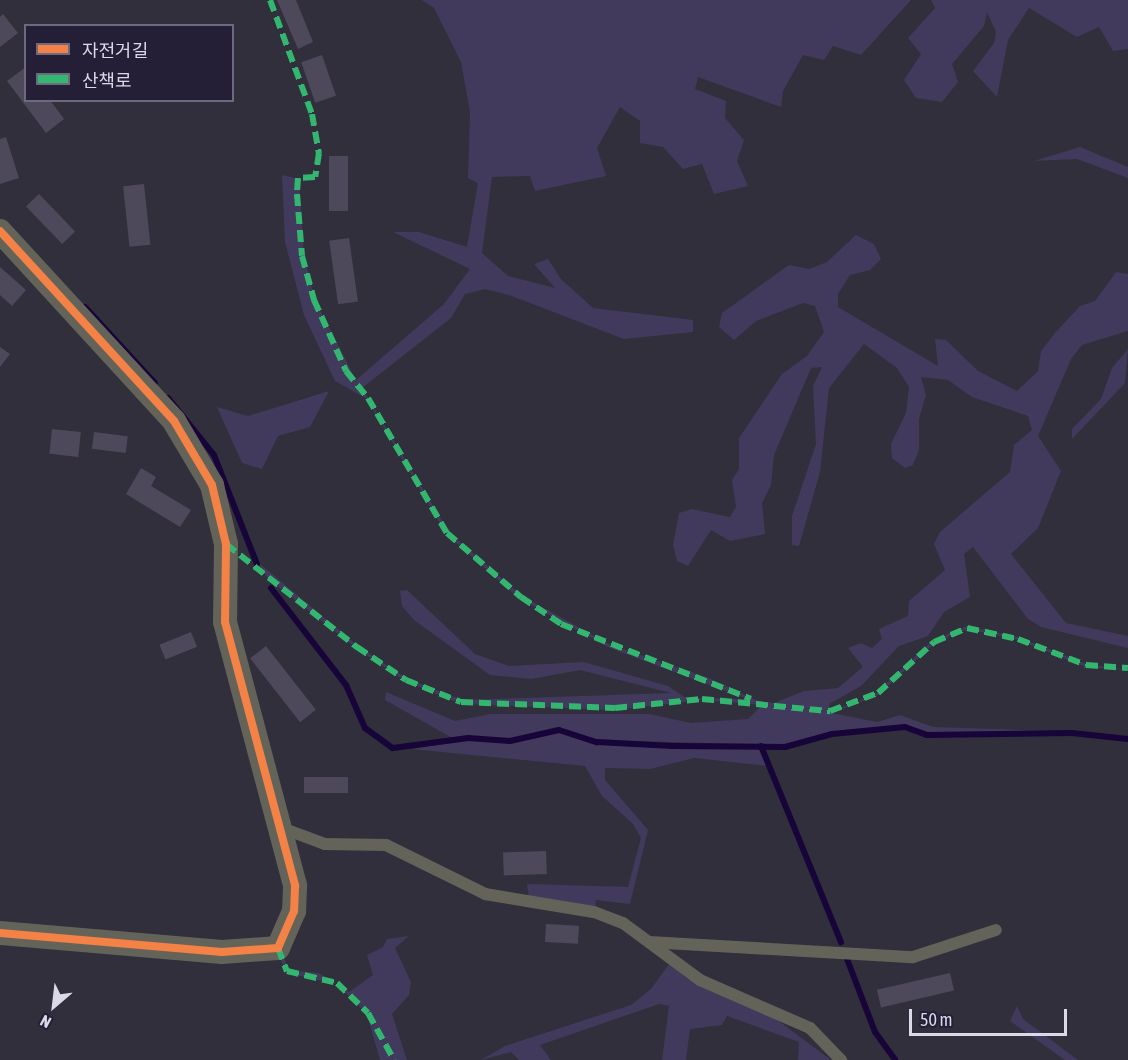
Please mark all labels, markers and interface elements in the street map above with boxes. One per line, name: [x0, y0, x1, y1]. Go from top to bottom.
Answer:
legend: [24, 24, 234, 102]
text: 자전거길: [82, 40, 148, 61]
text: 산책로: [82, 70, 132, 91]
north arrow: [24, 976, 84, 1036]
scale bar: [912, 997, 1070, 1035]
text: 50 m: [920, 1009, 952, 1030]
text: N: [37, 1012, 54, 1032]

